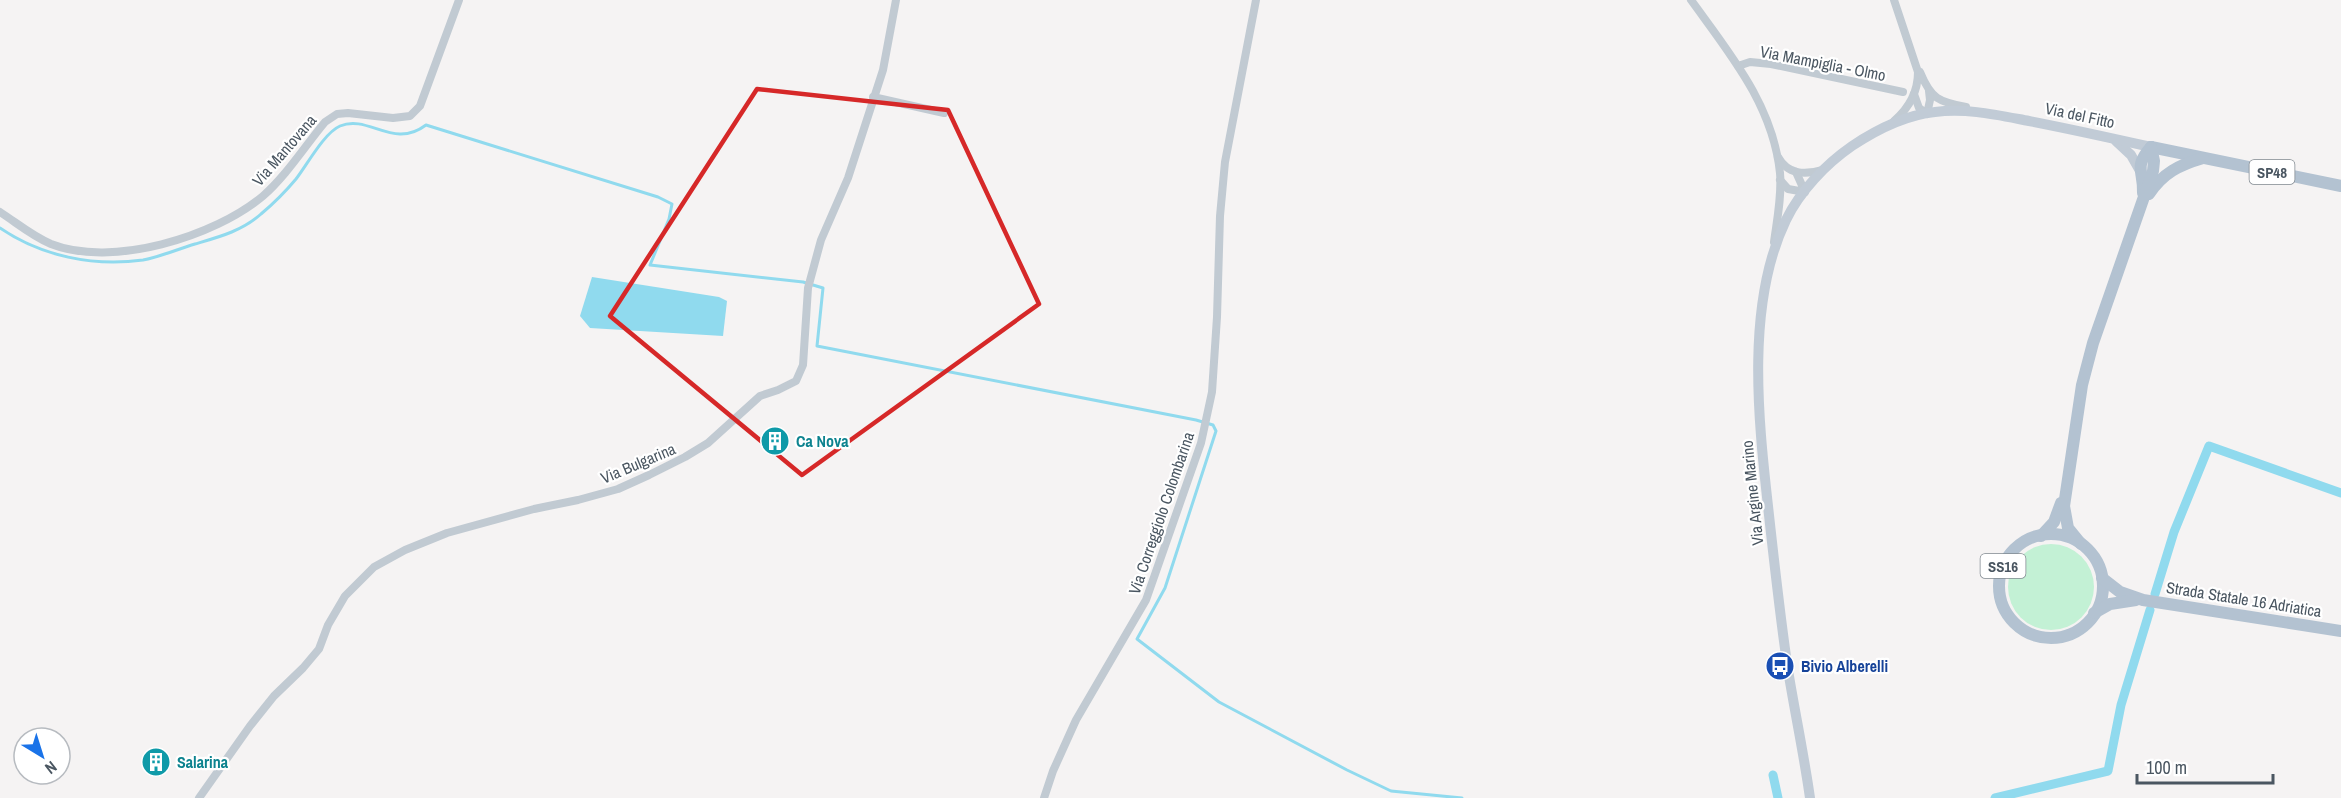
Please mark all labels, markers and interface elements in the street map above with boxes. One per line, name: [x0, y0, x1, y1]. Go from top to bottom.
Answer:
street label: Via Mampiglia - Olmo: [1758, 40, 1888, 86]
street label: Via del Fitto: [2043, 97, 2117, 133]
street label: Via Mantovana: [247, 109, 322, 190]
road number: SP48: [2250, 160, 2294, 184]
building icon: Ca Nova: [759, 425, 791, 457]
street label: Via Correggiolo Colombarina: [1123, 428, 1199, 597]
place label: Ca Nova: [796, 430, 849, 452]
street label: Via Bulgarina: [597, 437, 679, 489]
street label: Via Argine Marino: [1736, 439, 1768, 547]
road number: SS16: [1980, 554, 2026, 578]
street label: Strada Statale 16 Adriatica: [2165, 576, 2324, 622]
bus stop icon: Bivio Alberelli: [1764, 650, 1796, 682]
place label: Bivio Alberelli: [1801, 655, 1888, 677]
north arrow: [12, 726, 72, 786]
building icon: Salarina: [140, 746, 172, 778]
scale bar: [2137, 747, 2274, 785]
place label: Salarina: [177, 751, 229, 773]
text: 100 m: [2146, 755, 2187, 780]
text: N: [41, 756, 62, 779]

